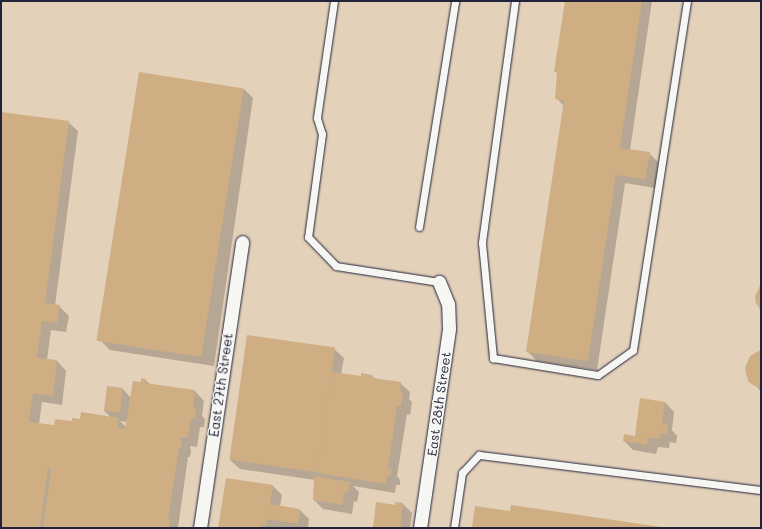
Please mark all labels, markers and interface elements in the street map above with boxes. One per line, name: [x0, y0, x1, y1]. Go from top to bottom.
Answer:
street label: East 27th Street: [206, 332, 236, 438]
street label: East 28th Street: [424, 351, 454, 457]

